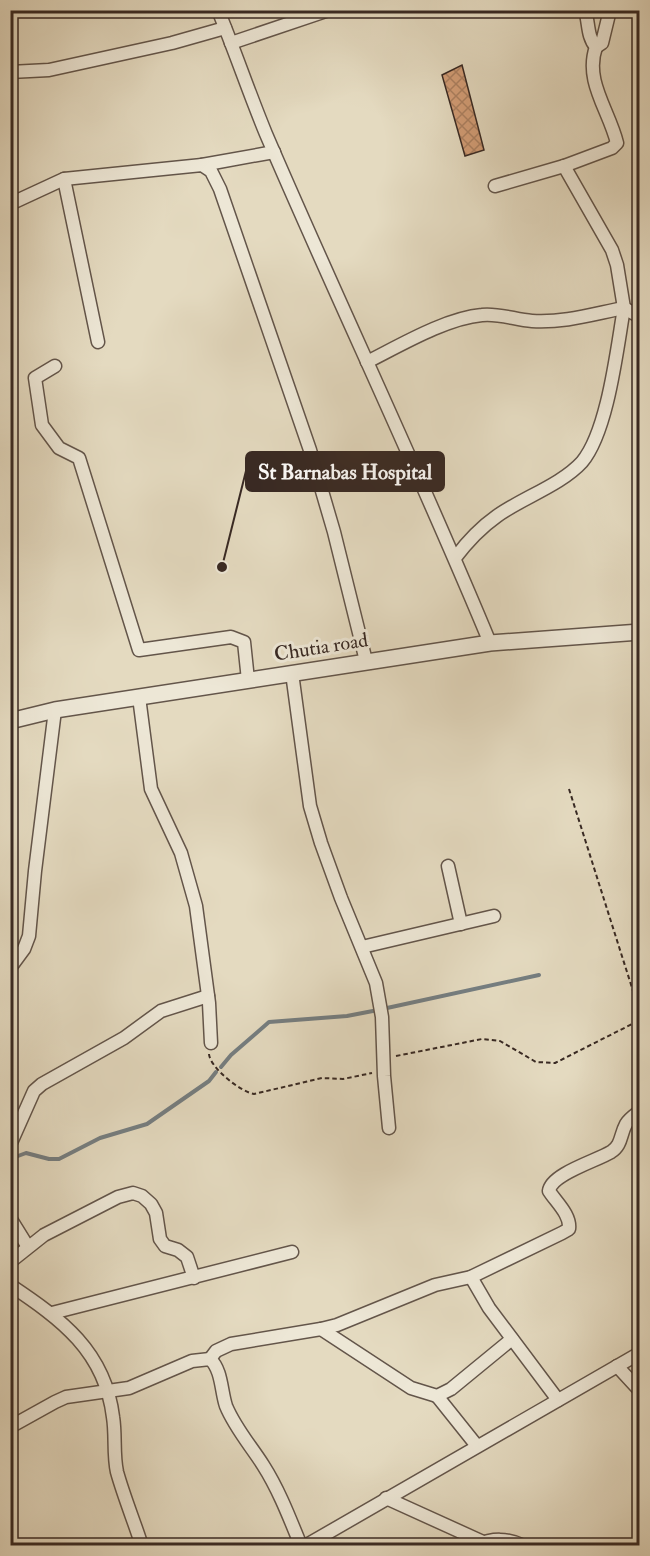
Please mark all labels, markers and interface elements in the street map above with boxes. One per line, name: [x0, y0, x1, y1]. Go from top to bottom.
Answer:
callout: St Barnabas Hospital: [246, 452, 444, 491]
text: St Barnabas Hospital: [258, 459, 433, 486]
street label: Chutia road: [272, 627, 370, 667]

